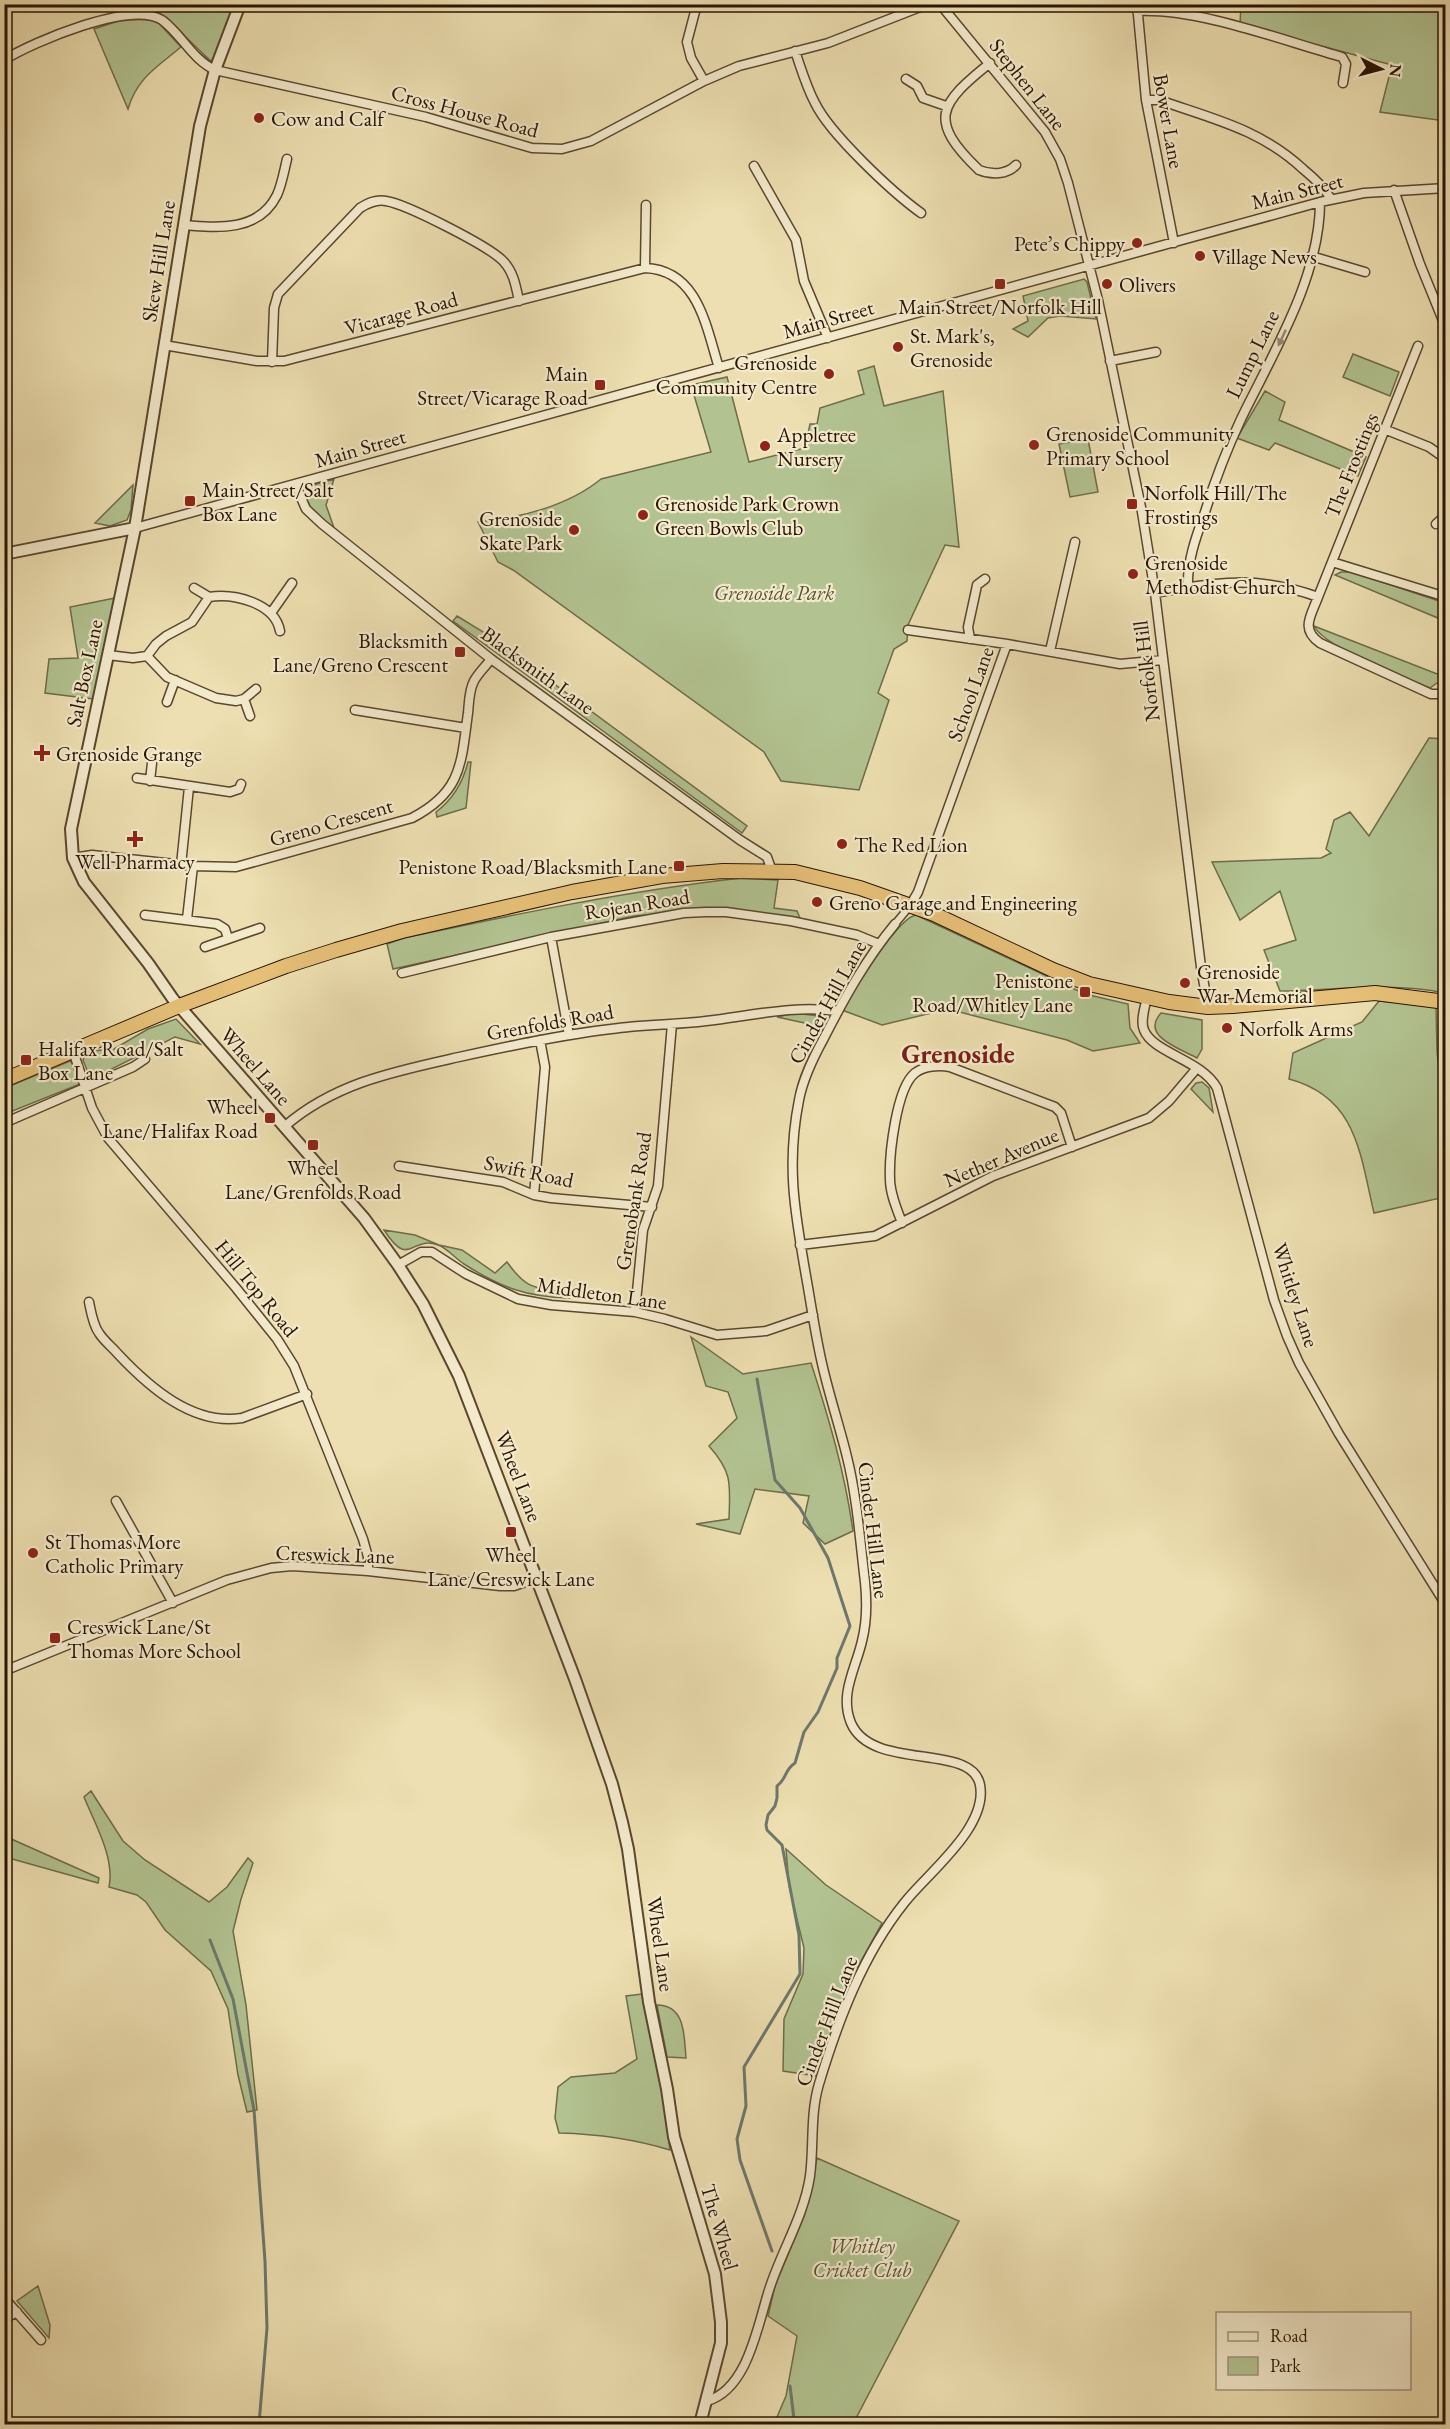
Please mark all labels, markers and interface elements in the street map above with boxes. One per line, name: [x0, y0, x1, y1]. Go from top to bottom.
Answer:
street label: Stephen Lane: [984, 33, 1072, 135]
north arrow: [1351, 39, 1411, 99]
text: N: [1384, 63, 1407, 78]
street label: Bower Lane: [1147, 72, 1191, 170]
street label: Cross House Road: [388, 78, 542, 144]
place label: Cow and Calf: [271, 105, 386, 132]
marker: Cow and Calf: [252, 111, 266, 125]
street label: Main Street: [1248, 166, 1346, 215]
street label: Skew Hill Lane: [135, 198, 181, 324]
place label: Pete’s Chippy: [1014, 230, 1126, 257]
marker: Pete’s Chippy: [1130, 236, 1144, 250]
place label: Village News: [1212, 243, 1317, 270]
marker: Village News: [1193, 249, 1207, 263]
place label: Olivers: [1119, 271, 1176, 298]
marker: Main Street/Norfolk Hill: [993, 277, 1007, 291]
marker: Olivers: [1100, 277, 1114, 291]
street label: Vicarage Road: [341, 285, 461, 341]
street label: Main Street: [779, 293, 877, 345]
place label: Main Street/Norfolk Hill: [898, 293, 1102, 320]
street label: Lump Lane: [1219, 306, 1285, 402]
place label: St. Mark's, Grenoside: [910, 322, 995, 373]
one-way arrow: [1277, 330, 1286, 347]
marker: St. Mark's, Grenoside: [891, 340, 905, 354]
place label: Grenoside Community Centre: [656, 349, 817, 400]
place label: Main Street/Vicarage Road: [417, 360, 588, 411]
marker: Grenoside Community Centre: [822, 367, 836, 381]
marker: Main Street/Vicarage Road: [593, 378, 607, 392]
street label: The Frostings: [1318, 408, 1384, 522]
place label: Grenoside Community Primary School: [1046, 420, 1235, 471]
place label: Appletree Nursery: [776, 421, 856, 472]
street label: Main Street: [311, 422, 409, 474]
marker: Grenoside Community Primary School: [1027, 438, 1041, 452]
marker: Appletree Nursery: [758, 439, 772, 453]
place label: Main Street/Salt Box Lane: [202, 476, 334, 527]
place label: Norfolk Hill/The Frostings: [1144, 479, 1287, 530]
place label: Grenoside Park Crown Green Bowls Club: [655, 490, 839, 541]
marker: Main Street/Salt Box Lane: [183, 494, 197, 508]
marker: Norfolk Hill/The Frostings: [1125, 497, 1139, 511]
place label: Grenoside Skate Park: [479, 505, 563, 556]
marker: Grenoside Park Crown Green Bowls Club: [636, 508, 650, 522]
marker: Grenoside Skate Park: [567, 523, 581, 537]
place label: Grenoside Methodist Church: [1145, 549, 1296, 600]
marker: Grenoside Methodist Church: [1126, 567, 1140, 581]
park label: Grenoside Park: [714, 579, 835, 606]
street label: Salt Box Lane: [59, 617, 109, 729]
street label: Norfolk Hill: [1126, 619, 1166, 723]
street label: Blacksmith Lane: [476, 620, 600, 720]
place label: Blacksmith Lane/Greno Crescent: [273, 627, 448, 678]
street label: School Lane: [940, 643, 1000, 745]
marker: Blacksmith Lane/Greno Crescent: [453, 645, 467, 659]
place label: Grenoside Grange: [56, 740, 202, 767]
marker: Grenoside Grange: [33, 744, 51, 762]
street label: Greno Crescent: [266, 791, 396, 852]
place label: The Red Lion: [854, 831, 968, 858]
marker: Well Pharmacy: [128, 832, 142, 846]
marker: The Red Lion: [835, 837, 849, 851]
place label: Well Pharmacy: [75, 848, 196, 875]
place label: Penistone Road/Blacksmith Lane: [399, 853, 667, 880]
marker: Penistone Road/Blacksmith Lane: [672, 859, 686, 873]
street label: Rojean Road: [583, 882, 692, 926]
place label: Greno Garage and Engineering: [829, 889, 1078, 916]
marker: Greno Garage and Engineering: [810, 895, 824, 909]
street label: Cinder Hill Lane: [782, 935, 872, 1069]
place label: Grenoside War Memorial: [1197, 958, 1313, 1009]
place label: Penistone Road/Whitley Lane: [912, 967, 1073, 1018]
marker: Grenoside War Memorial: [1178, 976, 1192, 990]
marker: Penistone Road/Whitley Lane: [1078, 985, 1092, 999]
street label: Grenfolds Road: [484, 997, 616, 1046]
place label: Norfolk Arms: [1239, 1015, 1353, 1042]
street label: Wheel Lane: [215, 1021, 297, 1111]
marker: Norfolk Arms: [1220, 1021, 1234, 1035]
place label: Halifax Road/Salt Box Lane: [38, 1035, 184, 1086]
district label: Grenoside: [901, 1036, 1015, 1071]
marker: Halifax Road/Salt Box Lane: [19, 1053, 33, 1067]
place label: Wheel Lane/Halifax Road: [102, 1093, 258, 1144]
marker: Wheel Lane/Halifax Road: [263, 1111, 277, 1125]
street label: Nether Avenue: [940, 1121, 1062, 1193]
street label: Grenobank Road: [609, 1129, 657, 1272]
marker: Wheel Lane/Grenfolds Road: [306, 1138, 320, 1152]
street label: Swift Road: [482, 1148, 577, 1194]
place label: Wheel Lane/Grenfolds Road: [225, 1154, 402, 1205]
street label: Hill Top Road: [209, 1234, 305, 1343]
street label: Whitley Lane: [1266, 1239, 1326, 1351]
street label: Middleton Lane: [535, 1271, 669, 1315]
street label: Wheel Lane: [489, 1427, 549, 1525]
street label: Cinder Hill Lane: [852, 1460, 896, 1600]
marker: Wheel Lane/Creswick Lane: [504, 1525, 518, 1539]
place label: St Thomas More Catholic Primary: [45, 1528, 184, 1579]
street label: Creswick Lane: [275, 1538, 395, 1570]
place label: Wheel Lane/Creswick Lane: [427, 1541, 595, 1592]
marker: St Thomas More Catholic Primary: [26, 1546, 40, 1560]
place label: Creswick Lane/St Thomas More School: [67, 1613, 241, 1664]
marker: Creswick Lane/St Thomas More School: [48, 1631, 62, 1645]
street label: Wheel Lane: [641, 1895, 681, 1993]
street label: Cinder Hill Lane: [789, 1952, 863, 2090]
street label: The Wheel: [695, 2181, 745, 2273]
park label: Whitley Cricket Club: [812, 2232, 912, 2283]
legend: [1216, 2312, 1411, 2390]
text: Road: [1270, 2324, 1309, 2347]
text: Park: [1270, 2354, 1301, 2377]

